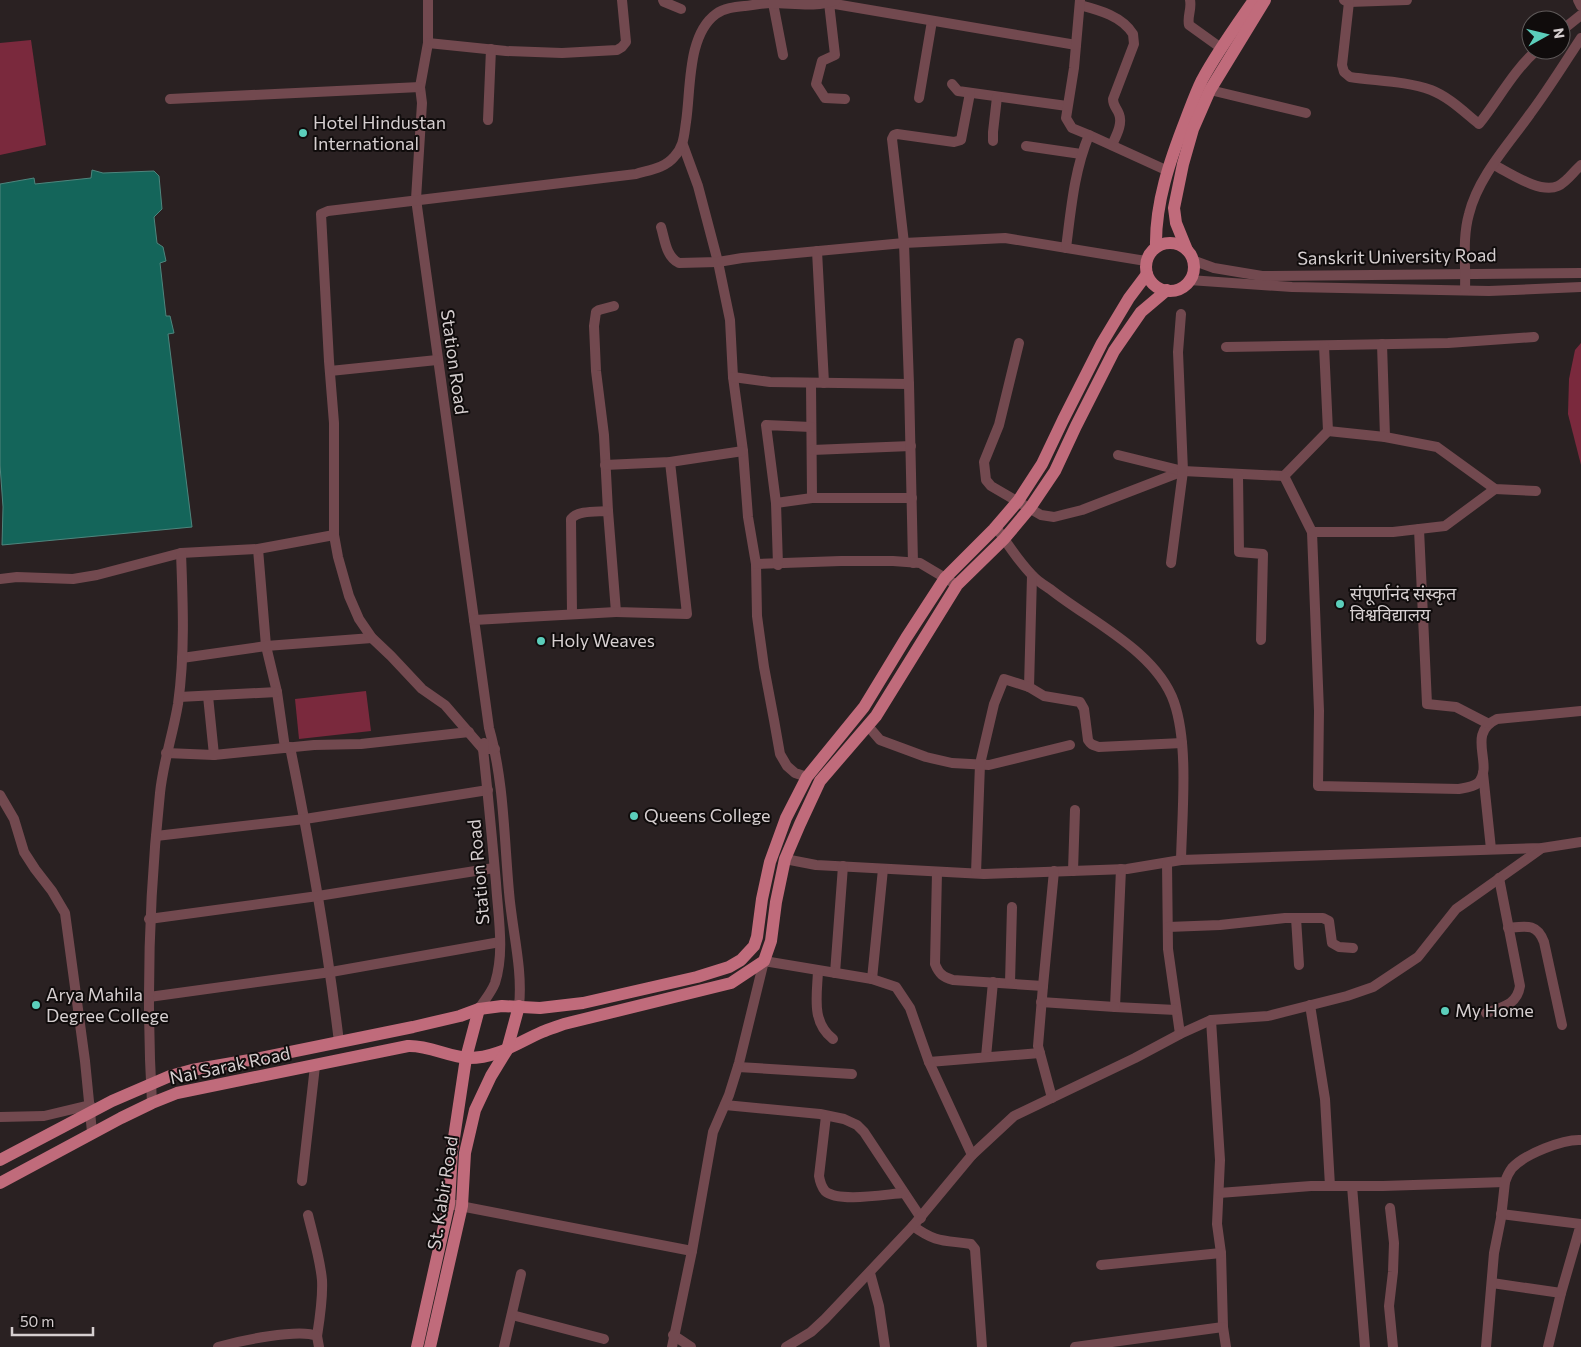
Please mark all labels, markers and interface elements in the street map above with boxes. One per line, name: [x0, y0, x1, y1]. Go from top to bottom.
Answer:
north arrow: [1521, 10, 1571, 60]
text: N: [1550, 27, 1569, 40]
place label: Hotel Hindustan International: [313, 111, 446, 154]
marker: Hotel Hindustan International: [297, 127, 309, 139]
street label: Sanskrit University Road: [1297, 243, 1497, 269]
street label: Station Road: [437, 308, 473, 416]
place label: संपूर्णानंद संस्कृत विश्वविद्यालय: [1350, 582, 1457, 625]
marker: संपूर्णानंद संस्कृत विश्वविद्यालय: [1334, 598, 1346, 610]
place label: Holy Weaves: [551, 629, 655, 651]
marker: Holy Weaves: [535, 635, 547, 647]
place label: Queens College: [644, 804, 771, 826]
marker: Queens College: [628, 810, 640, 822]
street label: Station Road: [462, 818, 494, 926]
place label: Arya Mahila Degree College: [46, 983, 169, 1026]
marker: Arya Mahila Degree College: [30, 999, 42, 1011]
place label: My Home: [1455, 999, 1534, 1021]
marker: My Home: [1439, 1005, 1451, 1017]
street label: Nai Sarak Road: [167, 1042, 292, 1089]
street label: St. Kabir Road: [422, 1134, 462, 1251]
scale bar: [12, 1304, 94, 1336]
text: 50 m: [20, 1312, 54, 1330]

